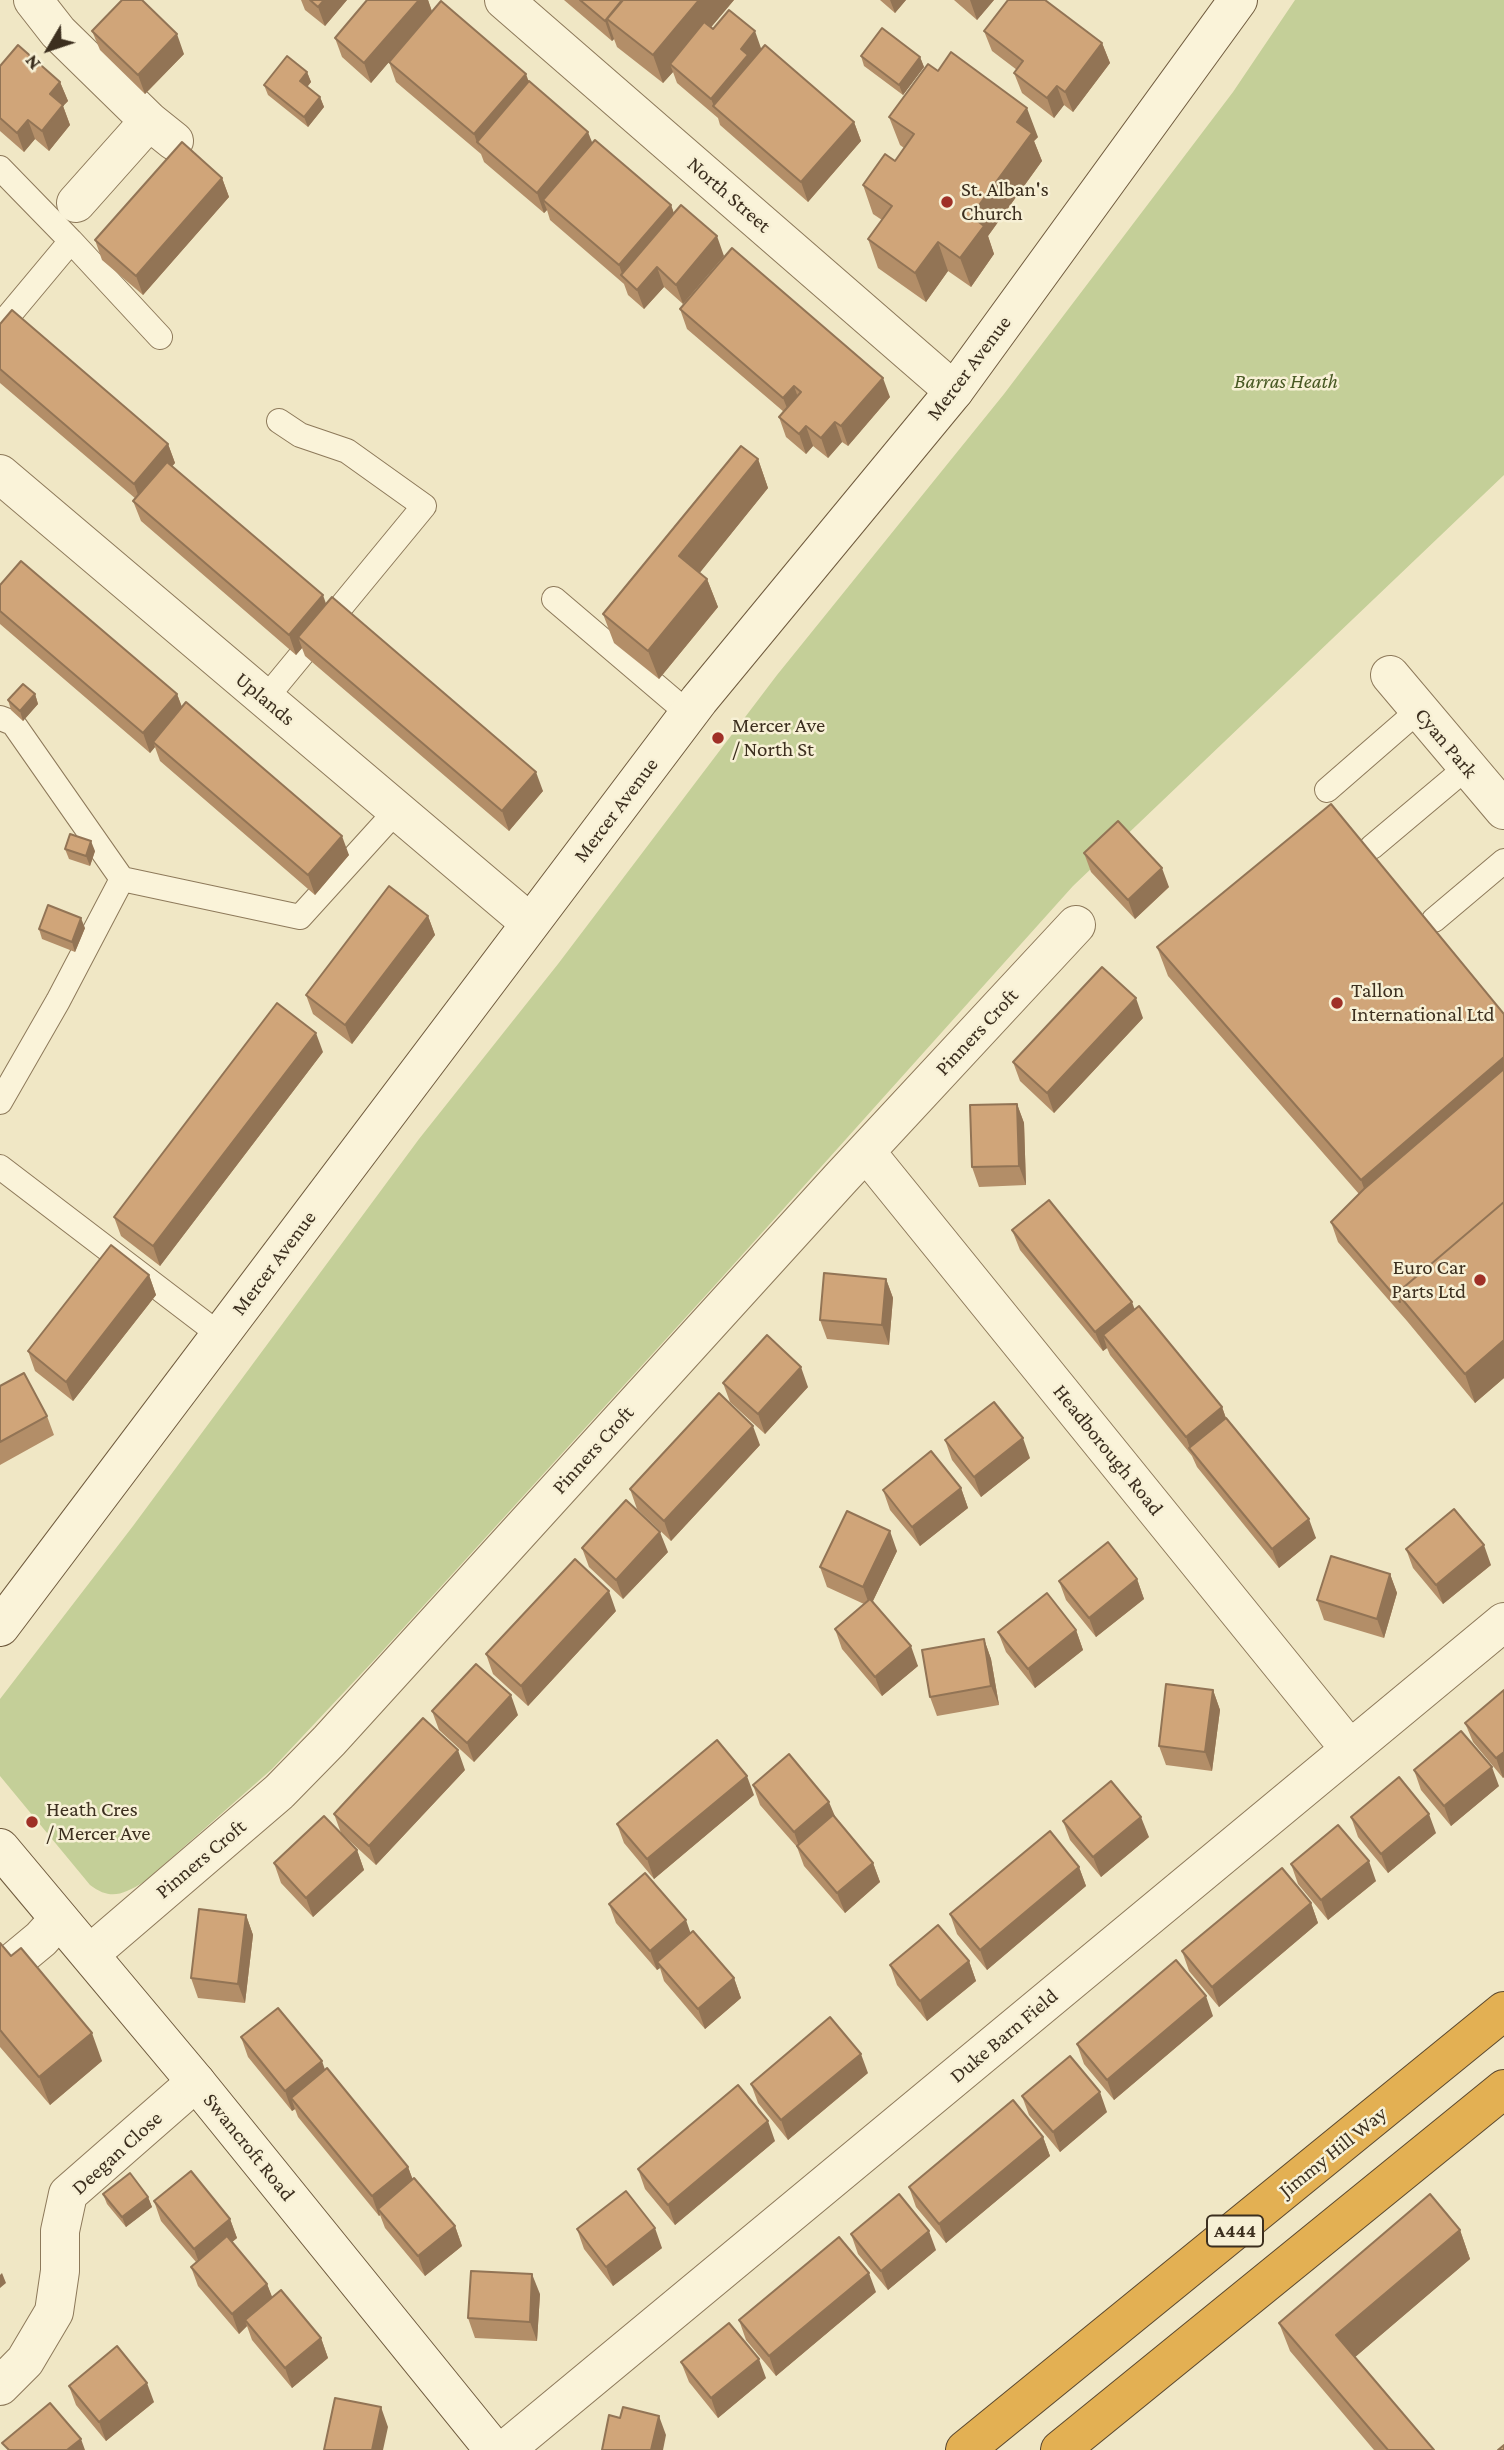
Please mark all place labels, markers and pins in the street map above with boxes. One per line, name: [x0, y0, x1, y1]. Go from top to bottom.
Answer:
place label: St. Alban's Church: [961, 177, 1049, 227]
marker: St. Alban's Church: [939, 194, 955, 210]
place label: Mercer Ave / North St: [732, 713, 825, 763]
marker: Mercer Ave / North St: [710, 730, 726, 746]
place label: Tallon International Ltd: [1351, 978, 1495, 1028]
marker: Tallon International Ltd: [1329, 995, 1345, 1011]
place label: Euro Car Parts Ltd: [1391, 1255, 1466, 1305]
marker: Euro Car Parts Ltd: [1472, 1272, 1488, 1288]
place label: Heath Cres / Mercer Ave: [46, 1797, 151, 1847]
marker: Heath Cres / Mercer Ave: [24, 1814, 40, 1830]

